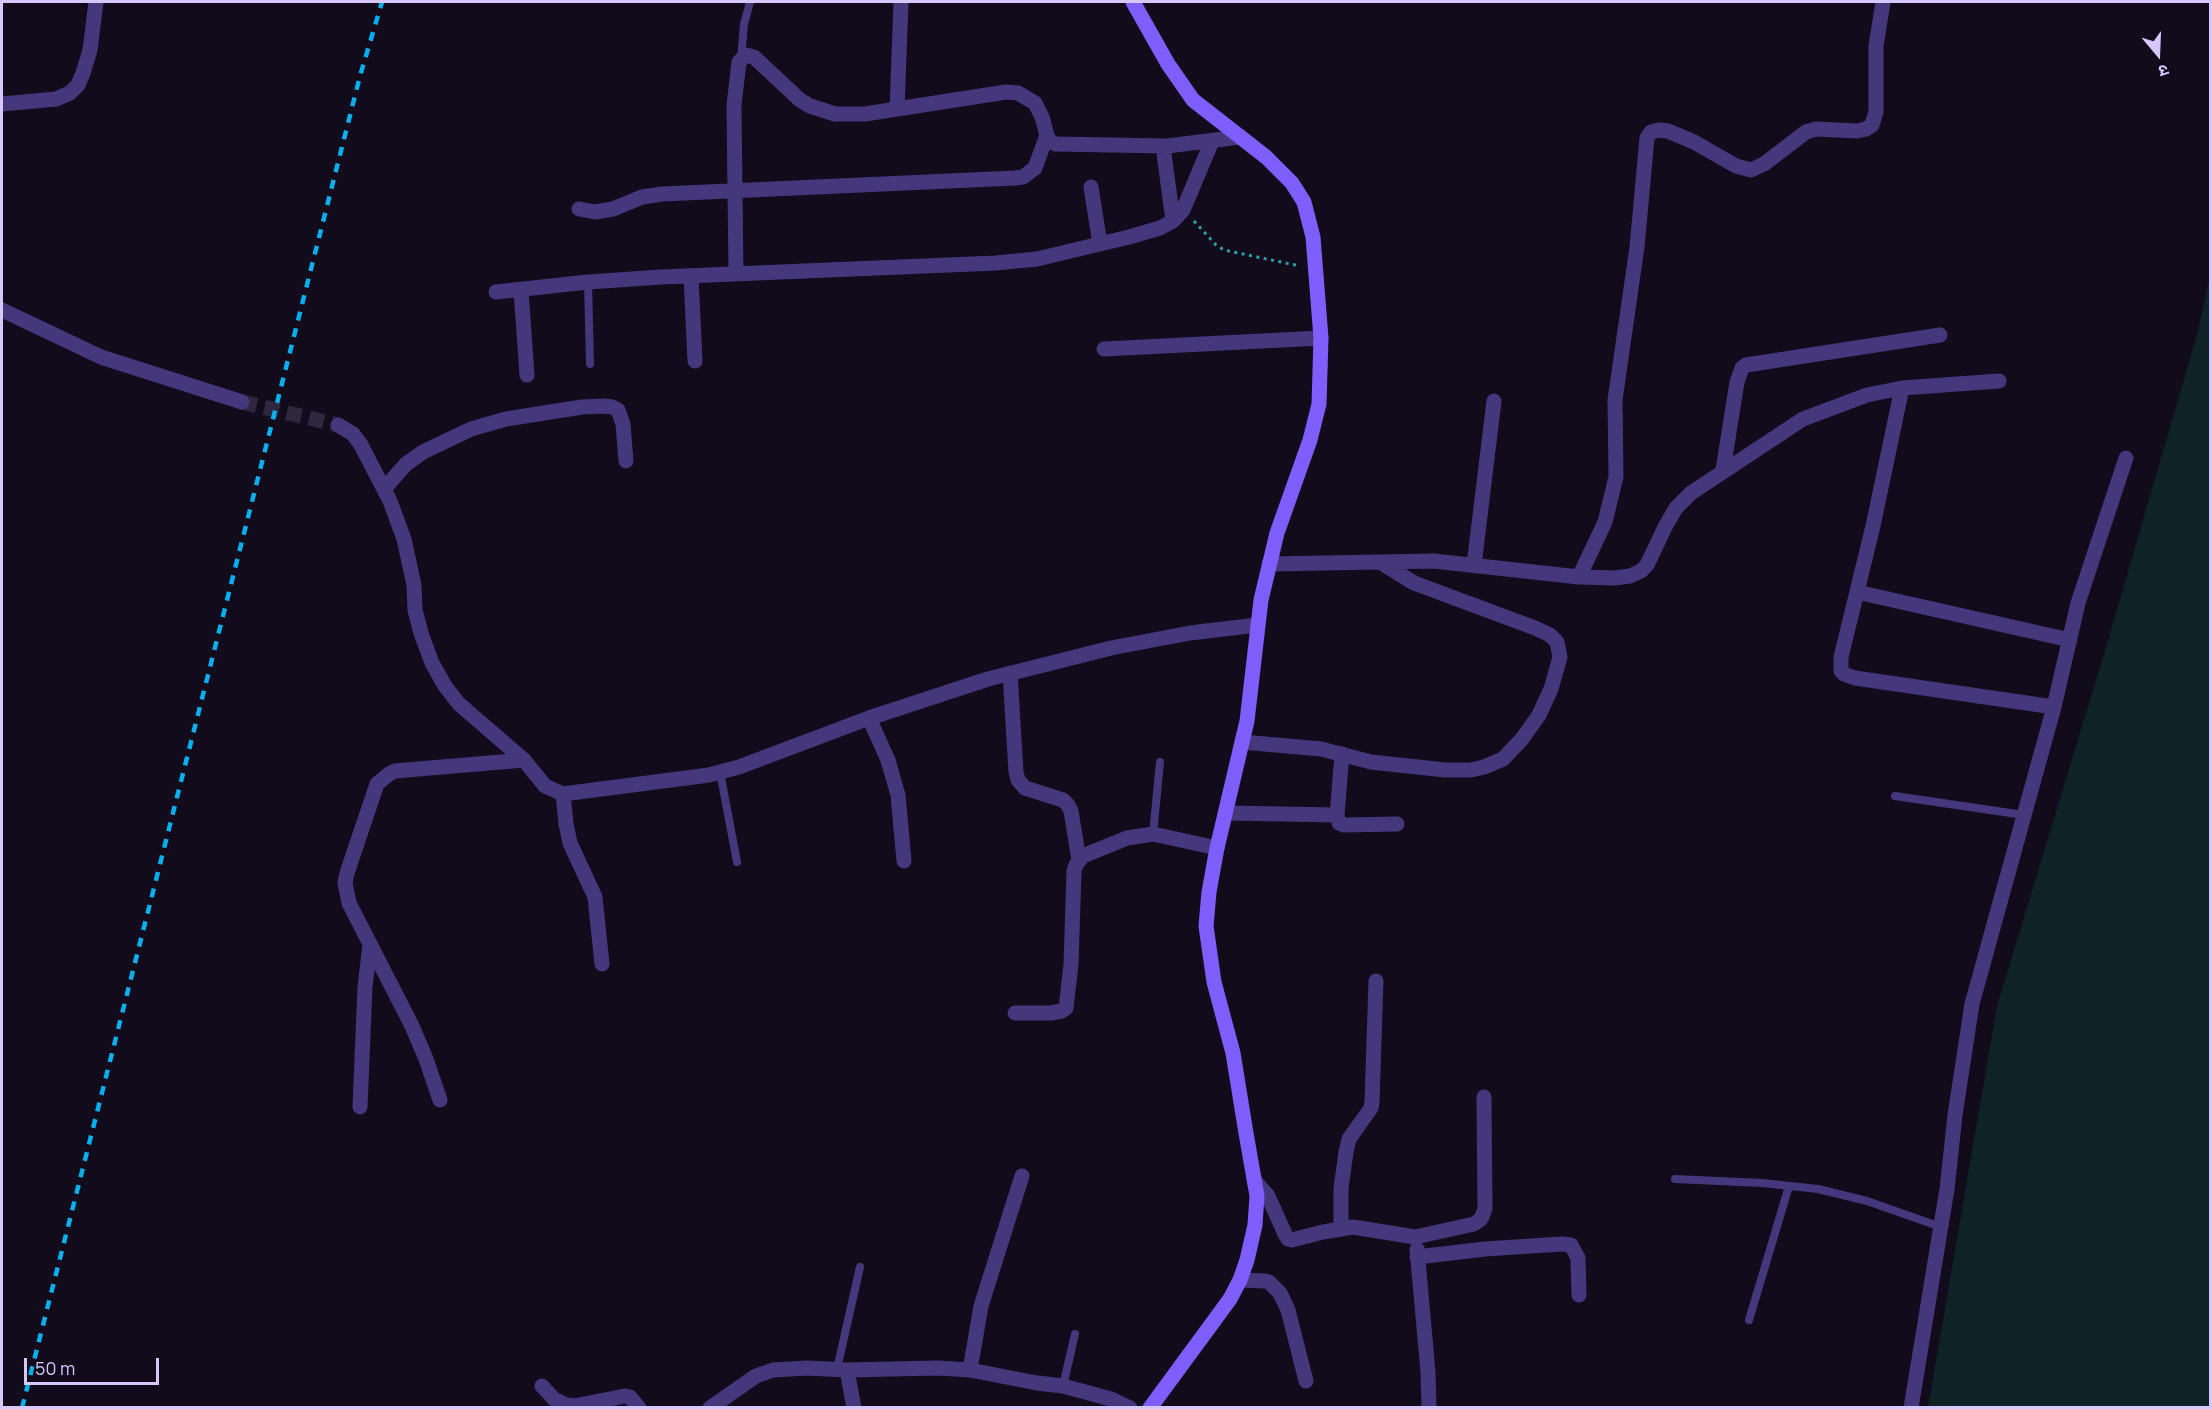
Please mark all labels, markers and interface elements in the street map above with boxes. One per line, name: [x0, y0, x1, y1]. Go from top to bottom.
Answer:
north arrow: [2128, 24, 2188, 84]
text: उ: [2156, 59, 2172, 83]
scale bar: [27, 1346, 162, 1384]
text: 50 m: [35, 1356, 75, 1380]

